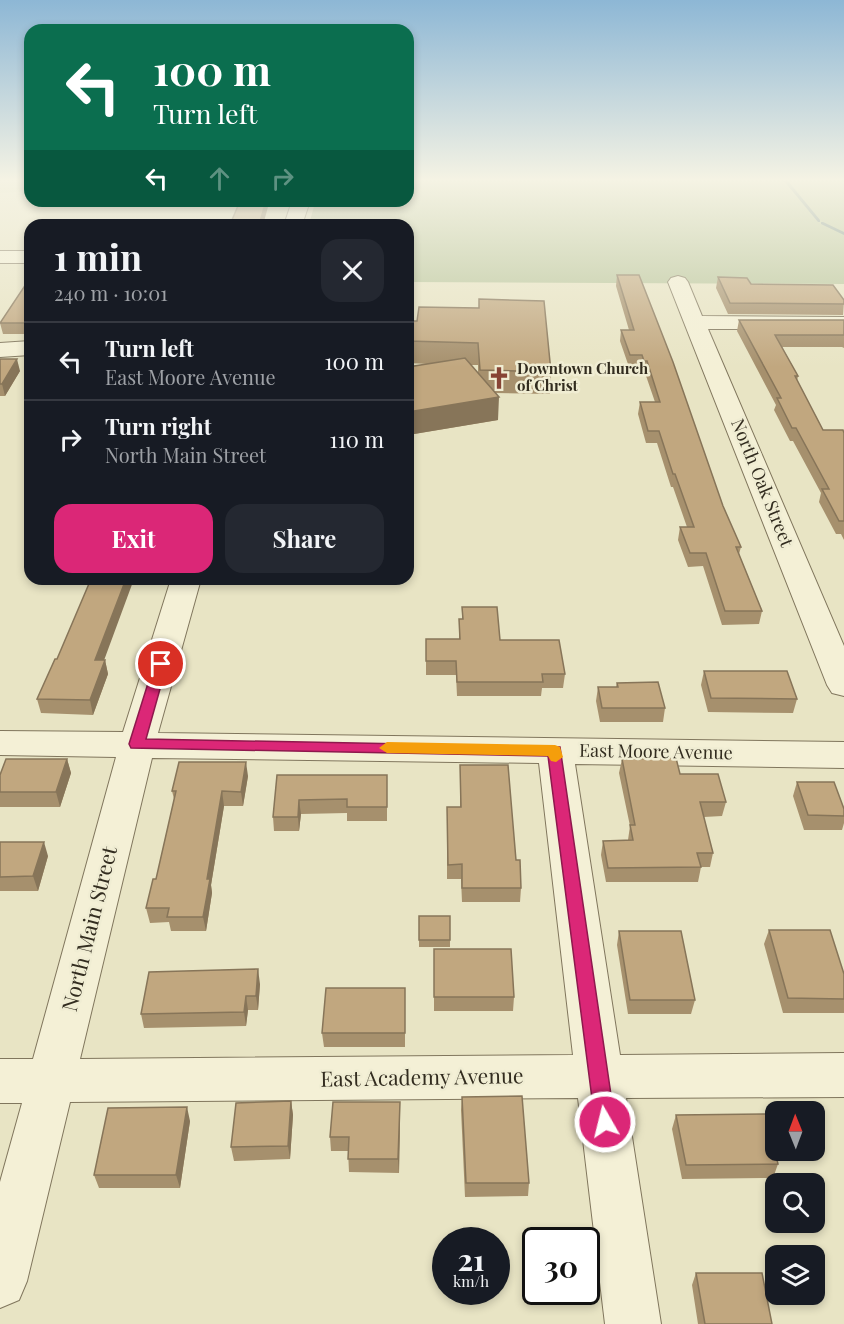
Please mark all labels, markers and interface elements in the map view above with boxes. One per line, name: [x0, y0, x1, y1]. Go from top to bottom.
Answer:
text: 100 m: [153, 41, 271, 97]
icon: left: [54, 48, 132, 126]
text: Turn left: [153, 95, 257, 131]
icon: left: [140, 162, 173, 195]
icon: ahead: [203, 162, 236, 195]
icon: right: [266, 162, 299, 195]
text: 1 min: [54, 232, 142, 280]
button: close: [321, 239, 384, 302]
text: 240 m · 10:01: [54, 279, 168, 306]
text: Turn left: [105, 333, 194, 363]
icon: left: [54, 345, 87, 378]
text: 100 m: [324, 346, 384, 376]
place label: Downtown Church of Christ: [517, 358, 648, 395]
text: East Moore Avenue: [105, 363, 276, 390]
church icon: Downtown Church of Christ: [486, 365, 512, 391]
text: Turn right: [105, 411, 211, 441]
street label: North Oak Street: [726, 415, 800, 551]
icon: right: [54, 423, 87, 456]
text: 110 m: [330, 424, 384, 454]
text: North Main Street: [105, 441, 266, 468]
button: Exit: [54, 504, 213, 573]
button: Share: [225, 504, 384, 573]
pin: [135, 638, 186, 689]
icon: arrive: [144, 647, 177, 680]
street label: East Moore Avenue: [579, 738, 733, 764]
street label: North Main Street: [54, 842, 122, 1014]
street label: East Academy Avenue: [320, 1060, 524, 1092]
position arrow: [573, 1090, 637, 1154]
north arrow: [765, 1101, 825, 1161]
map controls: [765, 1101, 825, 1305]
button: search: [765, 1173, 825, 1233]
speed limit sign: 30: [522, 1227, 600, 1305]
text: 21: [457, 1239, 485, 1279]
button: layers: [765, 1245, 825, 1305]
text: km/h: [453, 1271, 489, 1291]

